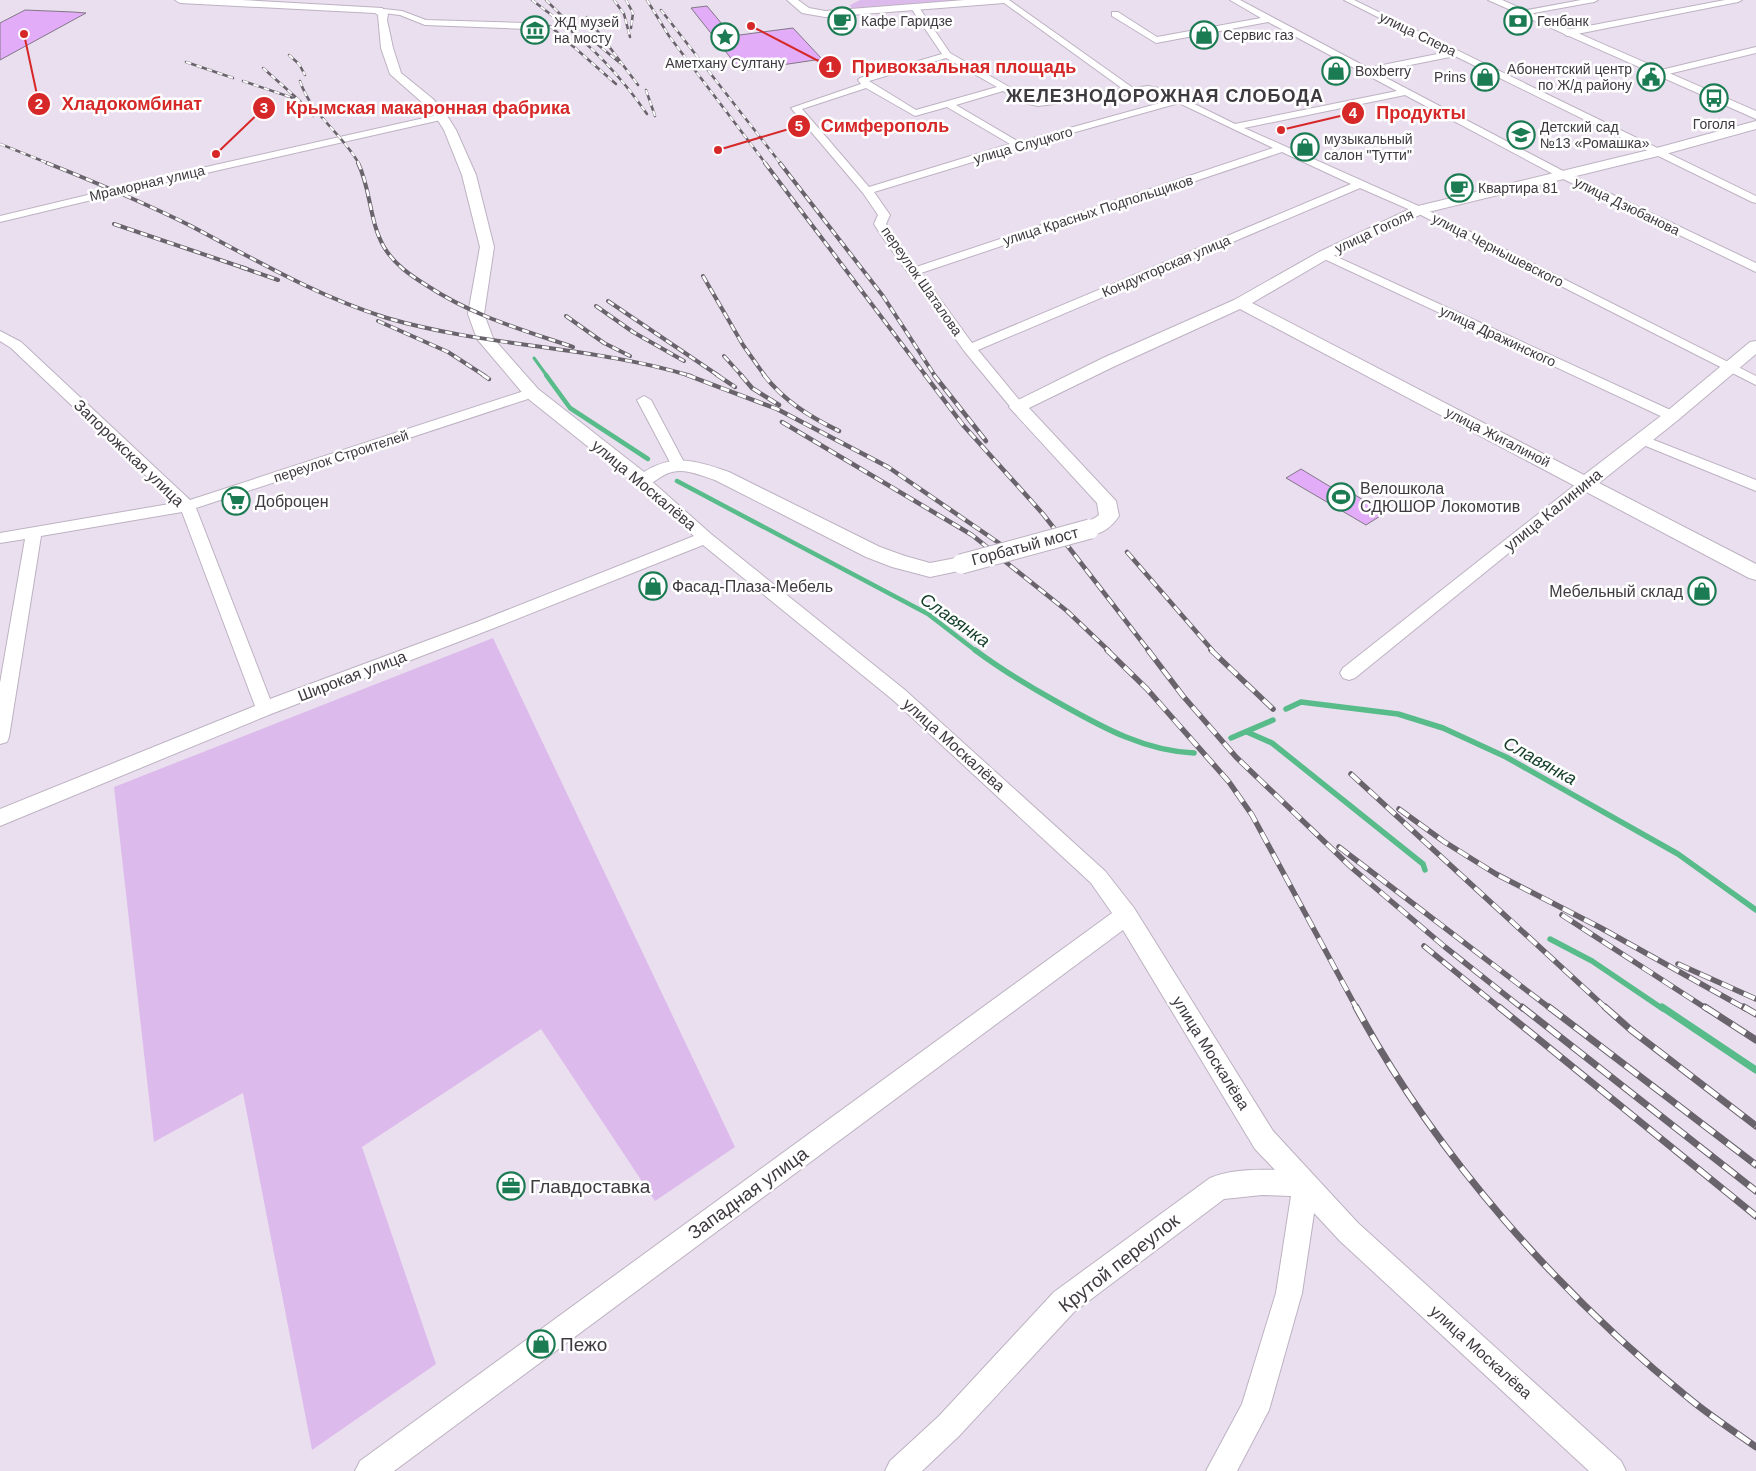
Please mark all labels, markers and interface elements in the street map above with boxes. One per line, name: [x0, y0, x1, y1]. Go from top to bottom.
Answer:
cafe icon: Кафе Гаридзе: [827, 6, 857, 36]
bank icon: Генбанк: [1503, 6, 1533, 36]
street label: улица Спера: [1377, 9, 1459, 60]
place label: Кафе Гаридзе: [861, 13, 953, 29]
place label: Генбанк: [1537, 13, 1589, 29]
place label: ЖД музей на мосту: [554, 14, 619, 46]
museum icon: ЖД музей на мосту: [520, 15, 550, 45]
shop icon: Сервис газ: [1189, 20, 1219, 50]
place icon: Аметхану Султану: [710, 22, 740, 52]
place label: Сервис газ: [1223, 27, 1294, 43]
callout: Привокзальная площадь: [817, 50, 1086, 83]
place label: Аметхану Султану: [665, 55, 785, 71]
shop icon: Boxberry: [1321, 56, 1351, 86]
text: Привокзальная площадь: [852, 57, 1076, 77]
text: 1: [826, 58, 834, 75]
place label: Абонентский центр по Ж/д району: [1507, 61, 1632, 93]
shop icon: Prins: [1470, 62, 1500, 92]
public building icon: Абонентский центр по Ж/д району: [1636, 62, 1666, 92]
place label: Boxberry: [1355, 63, 1411, 79]
place label: Prins: [1434, 69, 1466, 85]
bus stop icon: Гоголя: [1699, 83, 1729, 113]
district label: ЖЕЛЕЗНОДОРОЖНАЯ СЛОБОДА: [1005, 86, 1324, 106]
callout: Хладокомбинат: [27, 87, 212, 120]
callout: Крымская макаронная фабрика: [251, 91, 581, 124]
text: Хладокомбинат: [62, 94, 202, 114]
text: 2: [35, 95, 43, 112]
callout: Продукты: [1341, 96, 1475, 129]
text: Крымская макаронная фабрика: [286, 98, 571, 118]
text: 3: [260, 99, 268, 116]
text: Продукты: [1376, 103, 1466, 123]
text: 4: [1349, 104, 1358, 121]
callout: Симферополь: [786, 110, 960, 143]
text: Симферополь: [821, 116, 949, 136]
place label: Гоголя: [1693, 116, 1735, 132]
text: 5: [795, 117, 803, 134]
place label: Детский сад №13 «Ромашка»: [1540, 119, 1650, 151]
school or university icon: Детский сад №13 «Ромашка»: [1506, 120, 1536, 150]
street label: улица Слуцкого: [972, 123, 1075, 167]
place label: музыкальный салон "Тутти": [1324, 131, 1413, 163]
shop icon: музыкальный салон "Тутти": [1290, 132, 1320, 162]
street label: Мраморная улица: [88, 162, 206, 204]
street label: улица Красных Подпольщиков: [1001, 172, 1195, 248]
cafe icon: Квартира 81: [1444, 173, 1474, 203]
street label: улица Дзюбанова: [1572, 174, 1683, 239]
place label: Квартира 81: [1478, 180, 1558, 196]
street label: улица Гоголя: [1332, 206, 1416, 256]
street label: улица Чернышевского: [1430, 210, 1566, 290]
street label: переулок Шаталова: [878, 224, 966, 339]
street label: Кондукторская улица: [1099, 232, 1233, 300]
street label: улица Дражинского: [1438, 302, 1559, 370]
street label: Запорожская улица: [71, 396, 187, 510]
street label: улица Жигалиной: [1443, 404, 1553, 470]
street label: переулок Строителей: [272, 427, 410, 485]
street label: улица Москалёва: [589, 437, 700, 534]
street label: улица Калинина: [1501, 465, 1605, 555]
place label: Велошкола СДЮШОР Локомотив: [1360, 480, 1520, 515]
sports icon: Велошкола СДЮШОР Локомотив: [1326, 482, 1356, 512]
supermarket icon: Доброцен: [221, 486, 251, 516]
place label: Доброцен: [255, 493, 329, 510]
street label: Горбатый мост: [970, 523, 1081, 568]
shop icon: Фасад-Плаза-Мебель: [638, 571, 668, 601]
shop icon: Мебельный склад: [1687, 576, 1717, 606]
place label: Фасад-Плаза-Мебель: [672, 578, 833, 595]
place label: Мебельный склад: [1549, 583, 1684, 600]
water label: Славянка: [916, 589, 994, 651]
street label: Широкая улица: [295, 647, 409, 704]
street label: улица Москалёва: [900, 695, 1008, 795]
water label: Славянка: [1500, 733, 1580, 789]
street label: улица Москалёва: [1169, 993, 1253, 1113]
street label: Западная улица: [684, 1142, 812, 1243]
office icon: Главдоставка: [496, 1171, 526, 1201]
place label: Главдоставка: [530, 1176, 651, 1197]
street label: Крутой переулок: [1055, 1209, 1184, 1317]
street label: улица Москалёва: [1427, 1302, 1535, 1402]
shop icon: Пежо: [526, 1329, 556, 1359]
place label: Пежо: [560, 1334, 607, 1355]

